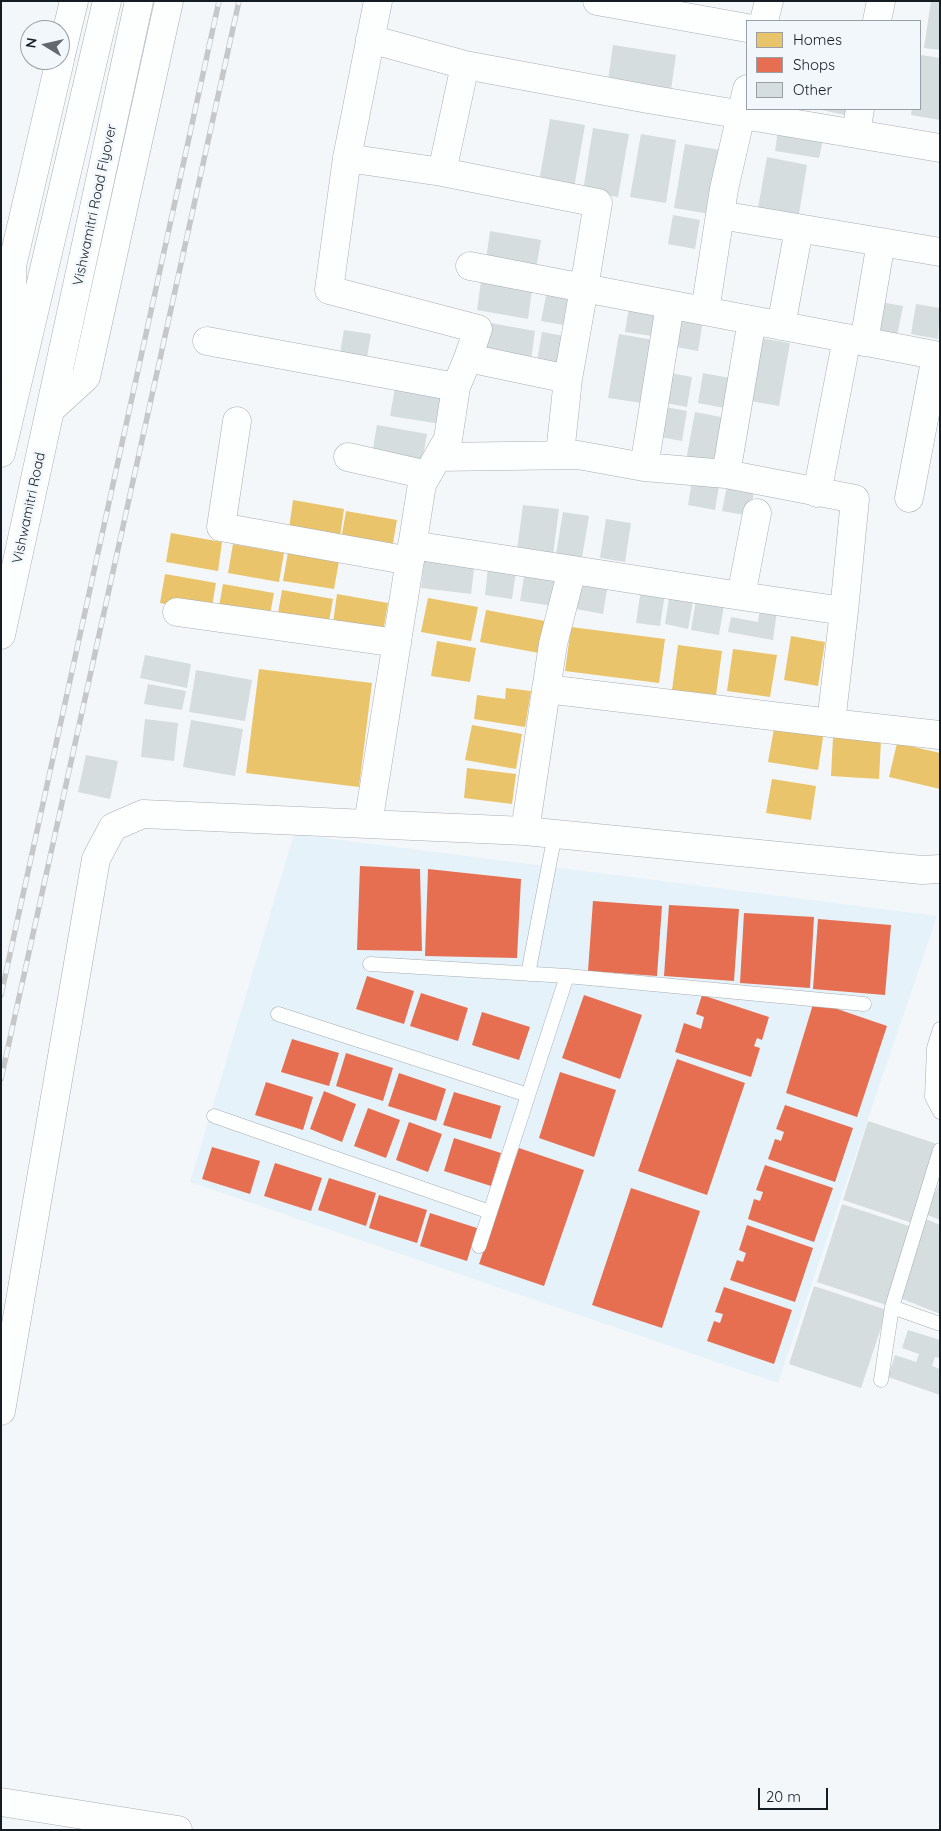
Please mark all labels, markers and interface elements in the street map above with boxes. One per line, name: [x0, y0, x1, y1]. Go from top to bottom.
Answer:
north arrow: [20, 20, 70, 70]
legend: [746, 20, 921, 110]
text: Homes: [793, 30, 842, 49]
text: N: [21, 36, 41, 49]
text: Shops: [793, 55, 835, 74]
text: Other: [793, 80, 832, 99]
street label: Vishwamitri Road Flyover: [70, 123, 120, 287]
street label: Vishwamitri Road: [9, 451, 49, 565]
scale bar: [761, 1778, 831, 1810]
text: 20 m: [766, 1787, 801, 1806]

